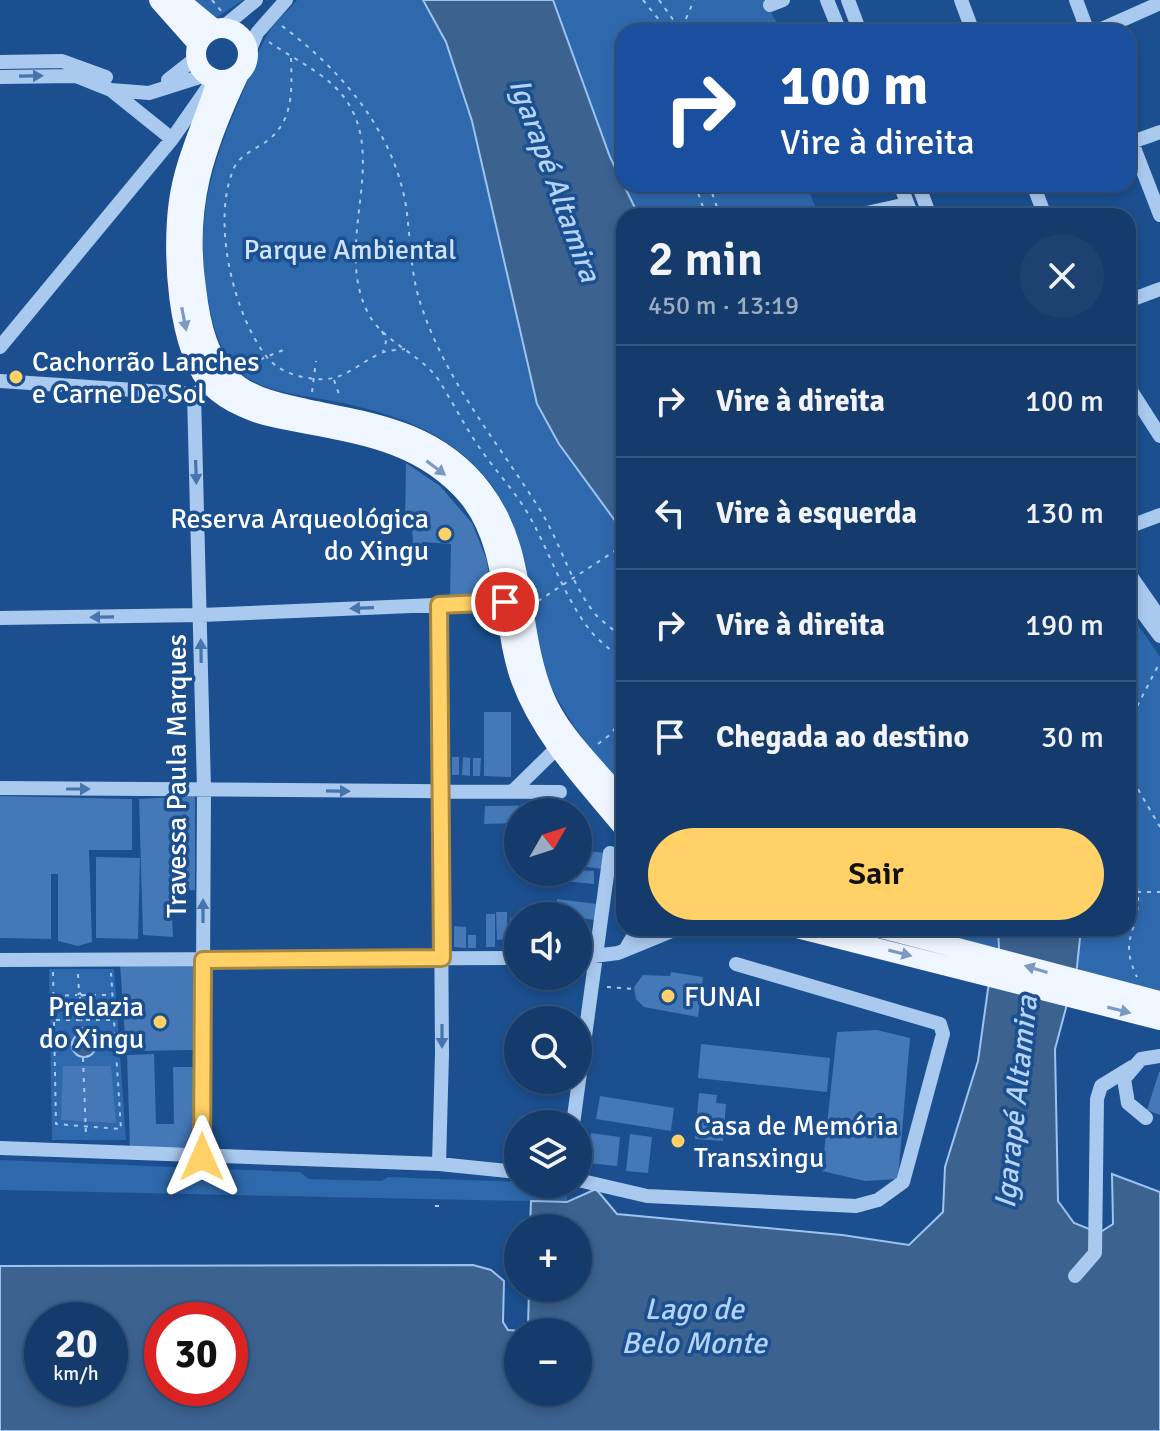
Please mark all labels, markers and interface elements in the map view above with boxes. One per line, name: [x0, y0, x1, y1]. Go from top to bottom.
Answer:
text: 100 m: [780, 51, 928, 120]
icon: right: [648, 56, 752, 160]
one-way arrow: [19, 70, 44, 83]
water label: Igarapé Altamira: [501, 74, 609, 288]
text: Vire à direita: [780, 120, 975, 165]
text: 2 min: [648, 230, 763, 289]
park label: Parque Ambiental: [243, 233, 457, 267]
button: close: [1020, 234, 1104, 318]
text: 450 m · 13:19: [648, 290, 799, 322]
one-way arrow: [179, 307, 191, 332]
place label: Cachorrão Lanches e Carne De Sol: [32, 345, 260, 411]
marker: Cachorrão Lanches e Carne De Sol: [7, 368, 25, 386]
icon: right: [648, 379, 692, 423]
text: Vire à direita: [716, 383, 885, 420]
text: 100 m: [1025, 383, 1104, 420]
one-way arrow: [426, 459, 447, 475]
one-way arrow: [190, 460, 203, 485]
icon: left: [648, 491, 692, 535]
text: Vire à esquerda: [716, 495, 917, 532]
text: 130 m: [1025, 495, 1104, 532]
place label: Reserva Arqueológica do Xingu: [170, 502, 429, 568]
marker: Reserva Arqueológica do Xingu: [436, 525, 454, 543]
pin: [471, 568, 539, 636]
icon: arrive: [483, 580, 527, 624]
one-way arrow: [348, 602, 374, 615]
icon: right: [648, 603, 692, 647]
text: Vire à direita: [716, 607, 885, 644]
text: 190 m: [1025, 607, 1104, 644]
one-way arrow: [89, 610, 114, 623]
street label: Travessa Paula Marques: [160, 634, 194, 918]
one-way arrow: [195, 638, 208, 663]
icon: arrive: [648, 715, 692, 759]
text: Chegada ao destino: [716, 719, 969, 756]
text: 30 m: [1041, 719, 1104, 756]
one-way arrow: [66, 783, 91, 795]
one-way arrow: [326, 784, 351, 797]
north arrow: [504, 798, 592, 886]
map controls: [504, 798, 592, 1406]
button: Sair: [648, 828, 1104, 920]
one-way arrow: [197, 898, 209, 923]
button: sound: [504, 902, 592, 990]
one-way arrow: [887, 948, 912, 960]
one-way arrow: [1023, 962, 1047, 975]
place label: FUNAI: [684, 980, 762, 1014]
marker: FUNAI: [659, 987, 677, 1005]
place label: Prelazia do Xingu: [39, 990, 144, 1056]
water label: Igarapé Altamira: [987, 993, 1046, 1210]
one-way arrow: [1107, 1005, 1132, 1017]
button: search: [504, 1006, 592, 1094]
marker: Prelazia do Xingu: [151, 1013, 169, 1031]
one-way arrow: [436, 1024, 448, 1049]
place label: Casa de Memória Transxingu: [694, 1109, 899, 1175]
button: layers: [504, 1110, 592, 1198]
position arrow: [160, 1115, 244, 1199]
marker: Casa de Memória Transxingu: [669, 1132, 687, 1150]
button: +: [504, 1214, 592, 1302]
water label: Lago de Belo Monte: [621, 1291, 769, 1362]
speed limit sign: 30: [144, 1302, 248, 1406]
button: −: [504, 1318, 592, 1406]
text: 20: [54, 1319, 98, 1369]
text: km/h: [53, 1361, 99, 1386]

